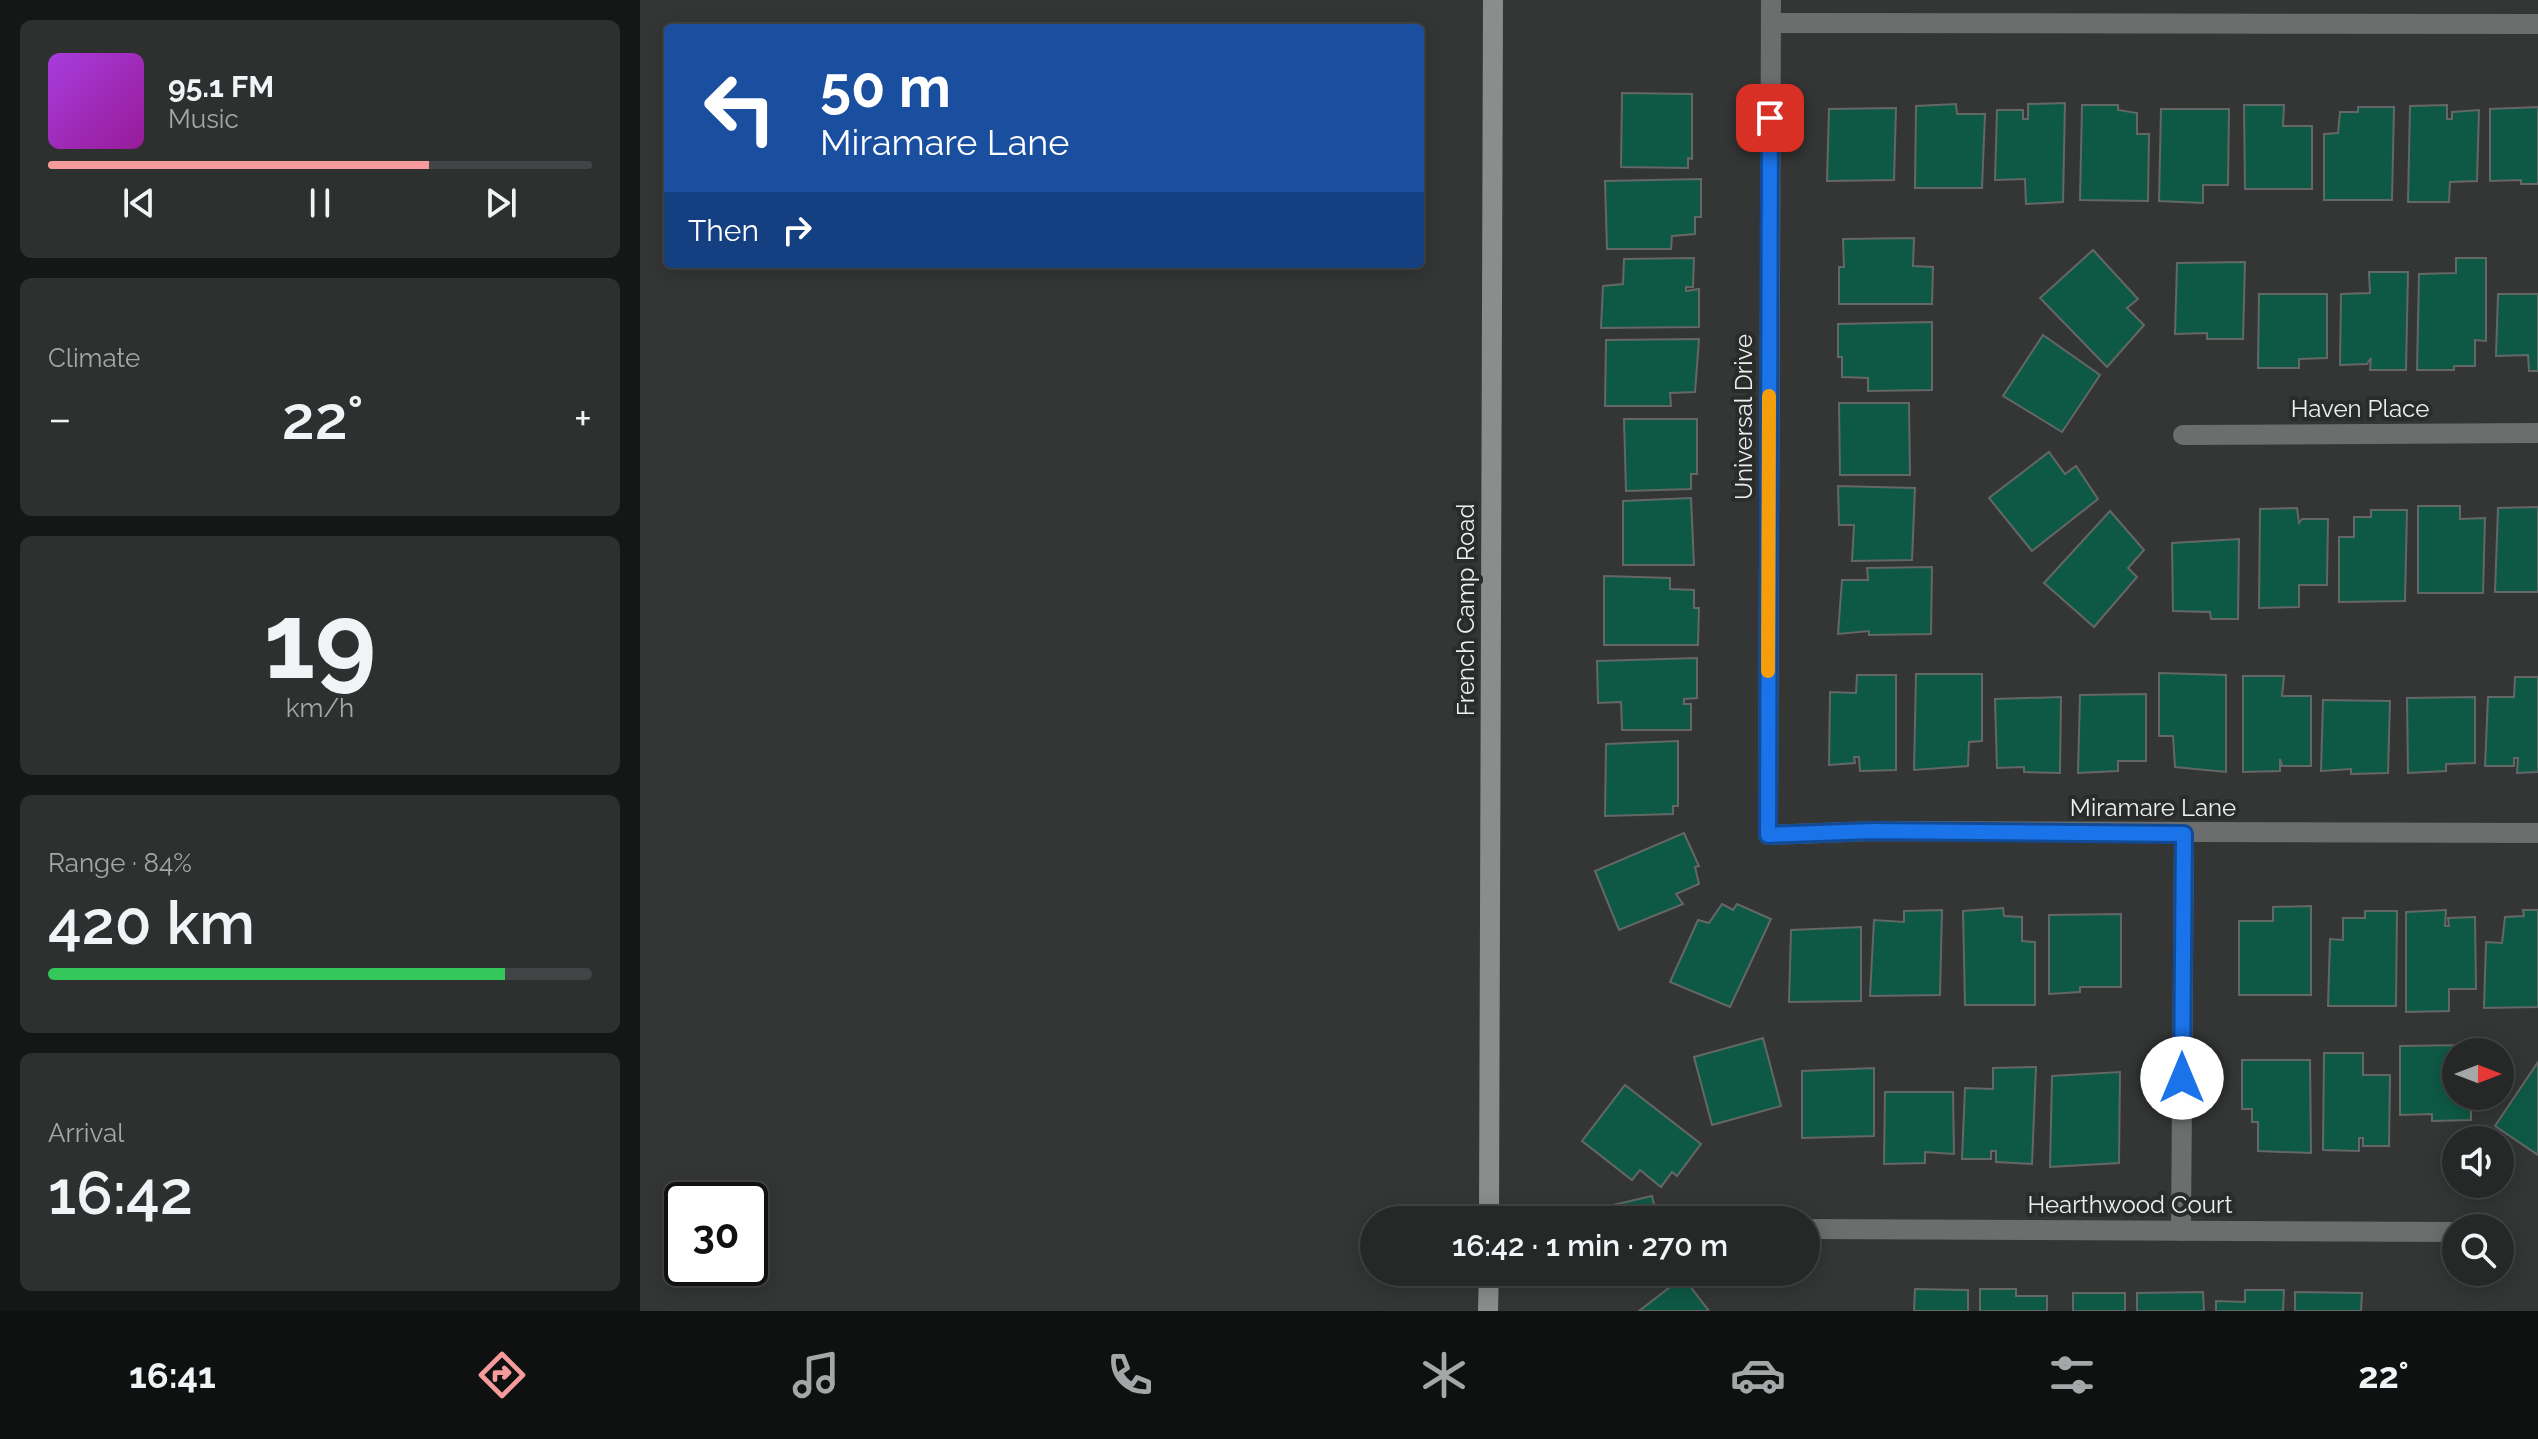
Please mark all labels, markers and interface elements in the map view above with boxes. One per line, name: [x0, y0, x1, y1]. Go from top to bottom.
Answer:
text: 50 m: [820, 54, 951, 120]
icon: left: [688, 56, 792, 160]
text: 95.1 FM: [168, 69, 274, 104]
pin: [1736, 84, 1804, 152]
icon: arrive: [1748, 96, 1792, 140]
text: Music: [168, 104, 239, 134]
text: Miramare Lane: [820, 121, 1069, 163]
icon: previous: [117, 181, 161, 225]
icon: pause: [298, 181, 342, 225]
icon: next: [479, 181, 523, 225]
icon: right: [775, 208, 819, 252]
text: Then: [688, 213, 759, 248]
street label: Universal Drive: [1729, 334, 1758, 500]
text: Climate: [48, 343, 140, 373]
text: 22°: [282, 383, 364, 453]
text: −: [48, 393, 72, 444]
text: +: [574, 393, 592, 444]
street label: Haven Place: [2291, 394, 2429, 423]
street label: French Camp Road: [1451, 504, 1480, 716]
text: 19: [264, 580, 376, 702]
text: km/h: [286, 693, 354, 723]
street label: Miramare Lane: [2070, 793, 2236, 822]
text: Range · 84%: [48, 848, 192, 878]
text: 420 km: [48, 888, 255, 958]
position arrow: [2140, 1036, 2224, 1120]
north arrow: [2442, 1038, 2514, 1110]
map controls: [2442, 1038, 2514, 1286]
text: Arrival: [48, 1118, 124, 1148]
button: sound: [2442, 1126, 2514, 1198]
text: 16:42: [48, 1158, 193, 1228]
speed limit sign: 30: [664, 1182, 768, 1286]
street label: Hearthwood Court: [2028, 1190, 2233, 1219]
button: search: [2442, 1214, 2514, 1286]
text: 16:42 · 1 min · 270 m: [1452, 1228, 1728, 1263]
icon: directions: [474, 1347, 530, 1403]
icon: music: [788, 1347, 844, 1403]
icon: phone: [1102, 1347, 1158, 1403]
icon: climate: [1416, 1347, 1472, 1403]
icon: car: [1730, 1347, 1786, 1403]
icon: filters: [2044, 1347, 2100, 1403]
text: 16:41: [129, 1354, 216, 1396]
text: 22°: [2358, 1354, 2409, 1396]

